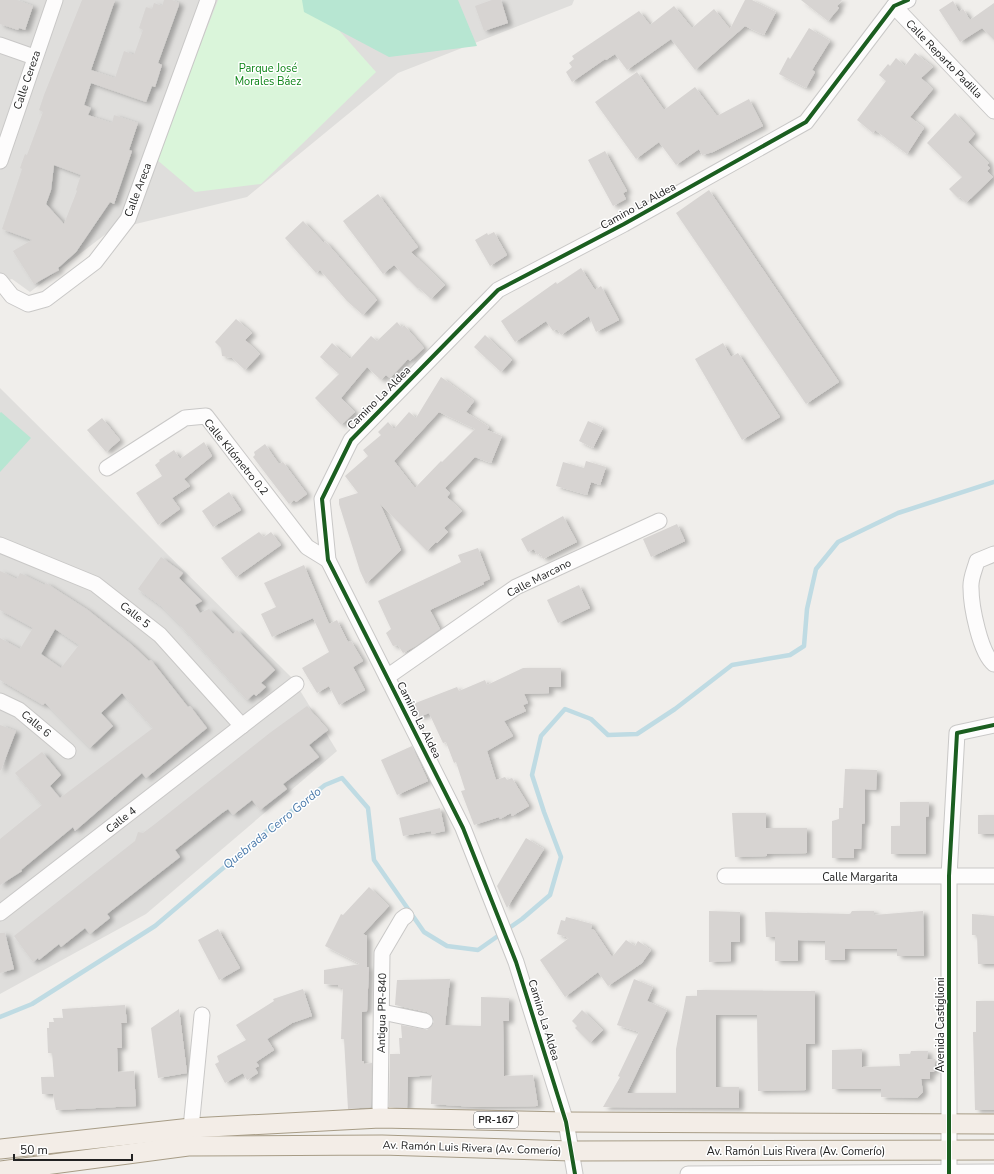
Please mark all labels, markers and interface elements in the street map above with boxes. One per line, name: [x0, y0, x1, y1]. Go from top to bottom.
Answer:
street label: Calle Reparto Padilla: [902, 16, 986, 102]
street label: Calle Cereza: [10, 48, 44, 112]
park label: Parque José Morales Báez: [235, 61, 301, 89]
street label: Calle Areca: [121, 161, 155, 219]
street label: Camino La Aldea: [598, 179, 679, 233]
street label: Camino La Aldea: [344, 363, 414, 433]
street label: Calle Kilómetro 0.2: [200, 416, 272, 498]
street label: Calle Marcano: [504, 555, 574, 601]
street label: Calle 5: [117, 598, 154, 632]
street label: Camino La Aldea: [393, 679, 445, 761]
street label: Calle 6: [18, 707, 54, 741]
water label: Quebrada Cerro Gordo: [220, 783, 325, 873]
street label: Calle 4: [103, 803, 140, 837]
street label: Calle Margarita: [822, 870, 898, 885]
street label: Antigua PR-840: [374, 972, 390, 1053]
street label: Camino La Aldea: [525, 978, 564, 1063]
street label: Avenida Castiglioni: [933, 978, 948, 1072]
road number: PR-167: [474, 1112, 518, 1128]
scale bar: [14, 1136, 132, 1162]
street label: Av. Ramón Luis Rivera (Av. Comerío): [382, 1137, 562, 1159]
text: 50 m: [20, 1142, 48, 1158]
street label: Av. Ramón Luis Rivera (Av. Comerío): [707, 1144, 885, 1159]

